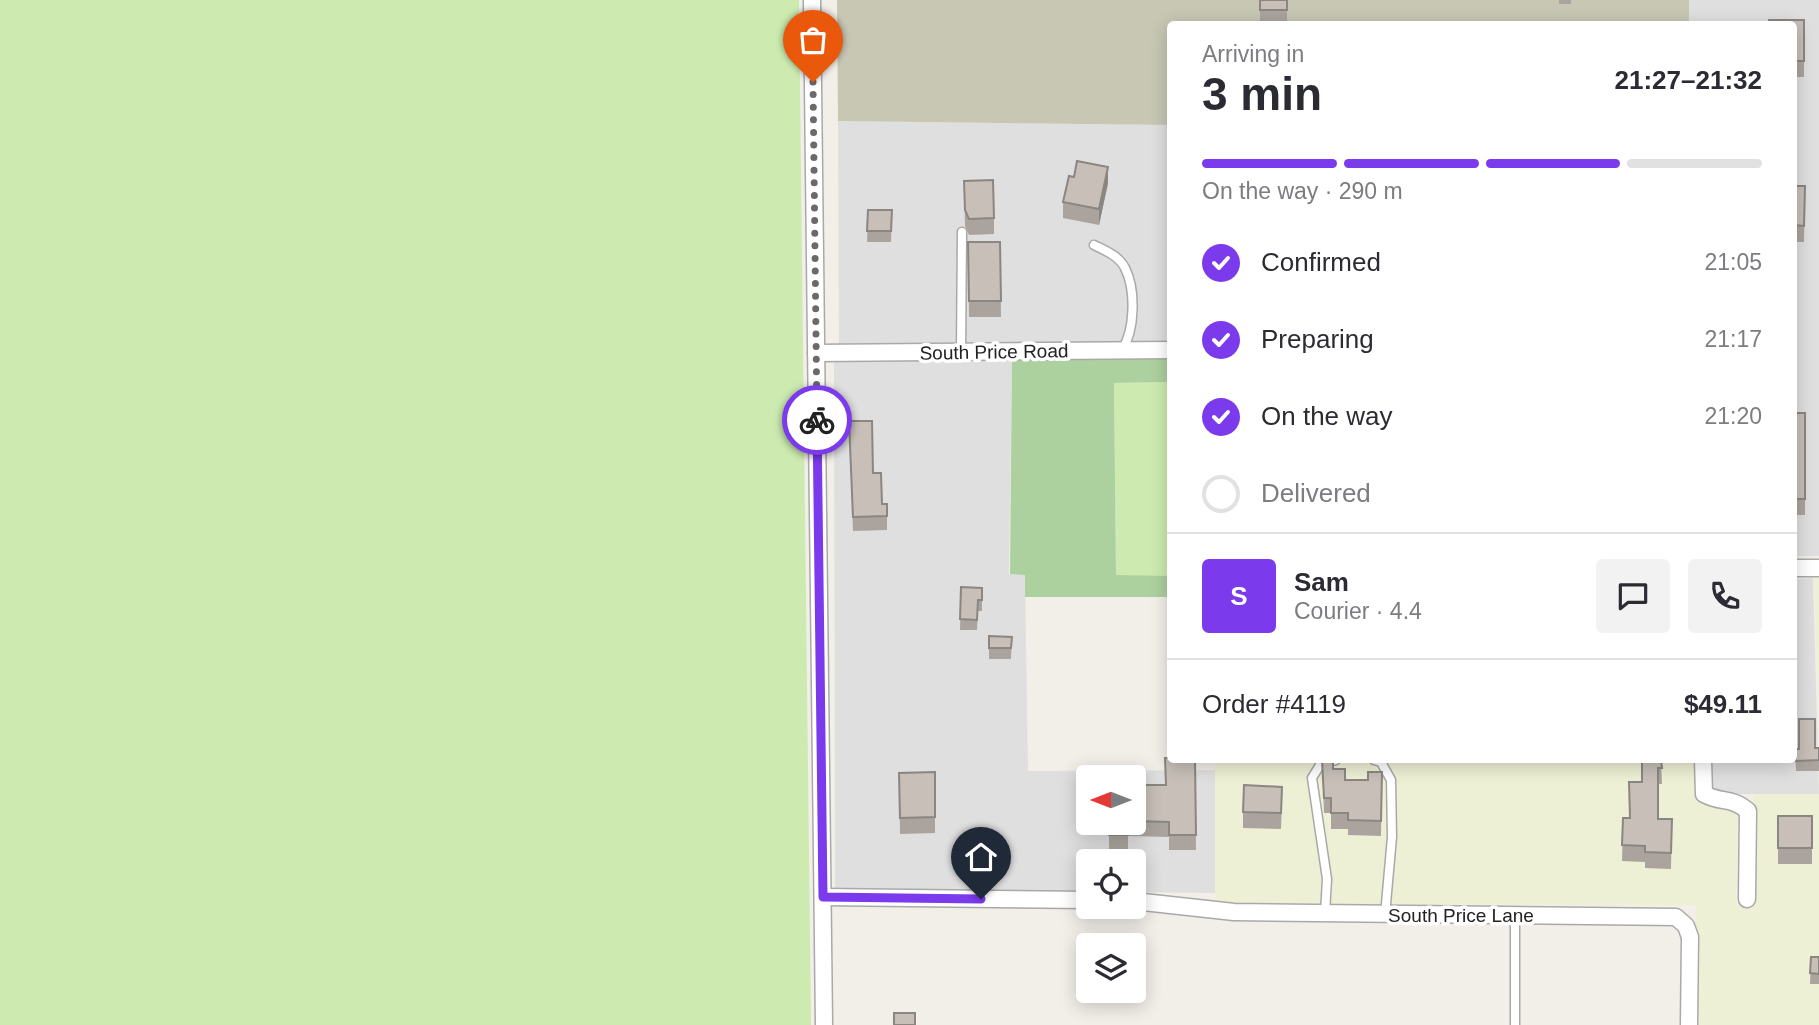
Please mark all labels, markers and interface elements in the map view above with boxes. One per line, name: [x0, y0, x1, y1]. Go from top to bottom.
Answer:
pin: [783, 10, 843, 82]
icon: bag: [794, 21, 832, 59]
text: Arriving in: [1202, 41, 1304, 67]
text: 21:27–21:32: [1615, 65, 1762, 95]
text: 3 min: [1202, 68, 1322, 120]
text: On the way · 290 m: [1202, 178, 1403, 204]
icon: check: [1202, 244, 1240, 282]
text: Confirmed: [1261, 247, 1381, 277]
text: 21:05: [1704, 249, 1762, 275]
icon: check: [1202, 321, 1240, 359]
text: Preparing: [1261, 324, 1374, 354]
text: 21:17: [1704, 326, 1762, 352]
street label: South Price Road: [919, 340, 1069, 364]
courier: [782, 385, 852, 455]
icon: check: [1202, 398, 1240, 436]
icon: bike: [798, 401, 836, 439]
text: On the way: [1261, 401, 1393, 431]
text: 21:20: [1704, 403, 1762, 429]
text: Delivered: [1261, 478, 1371, 508]
button: chat: [1596, 559, 1670, 633]
button: phone: [1688, 559, 1762, 633]
text: Sam: [1294, 567, 1349, 597]
text: S: [1230, 581, 1248, 611]
text: Courier · 4.4: [1294, 598, 1422, 624]
text: Order #4119: [1202, 689, 1346, 719]
text: $49.11: [1684, 689, 1762, 719]
north arrow: [1076, 765, 1146, 835]
map controls: [1076, 765, 1146, 1003]
pin: [951, 827, 1011, 899]
icon: home: [962, 838, 1000, 876]
button: locate: [1076, 849, 1146, 919]
street label: South Price Lane: [1388, 905, 1534, 926]
button: layers: [1076, 933, 1146, 1003]

